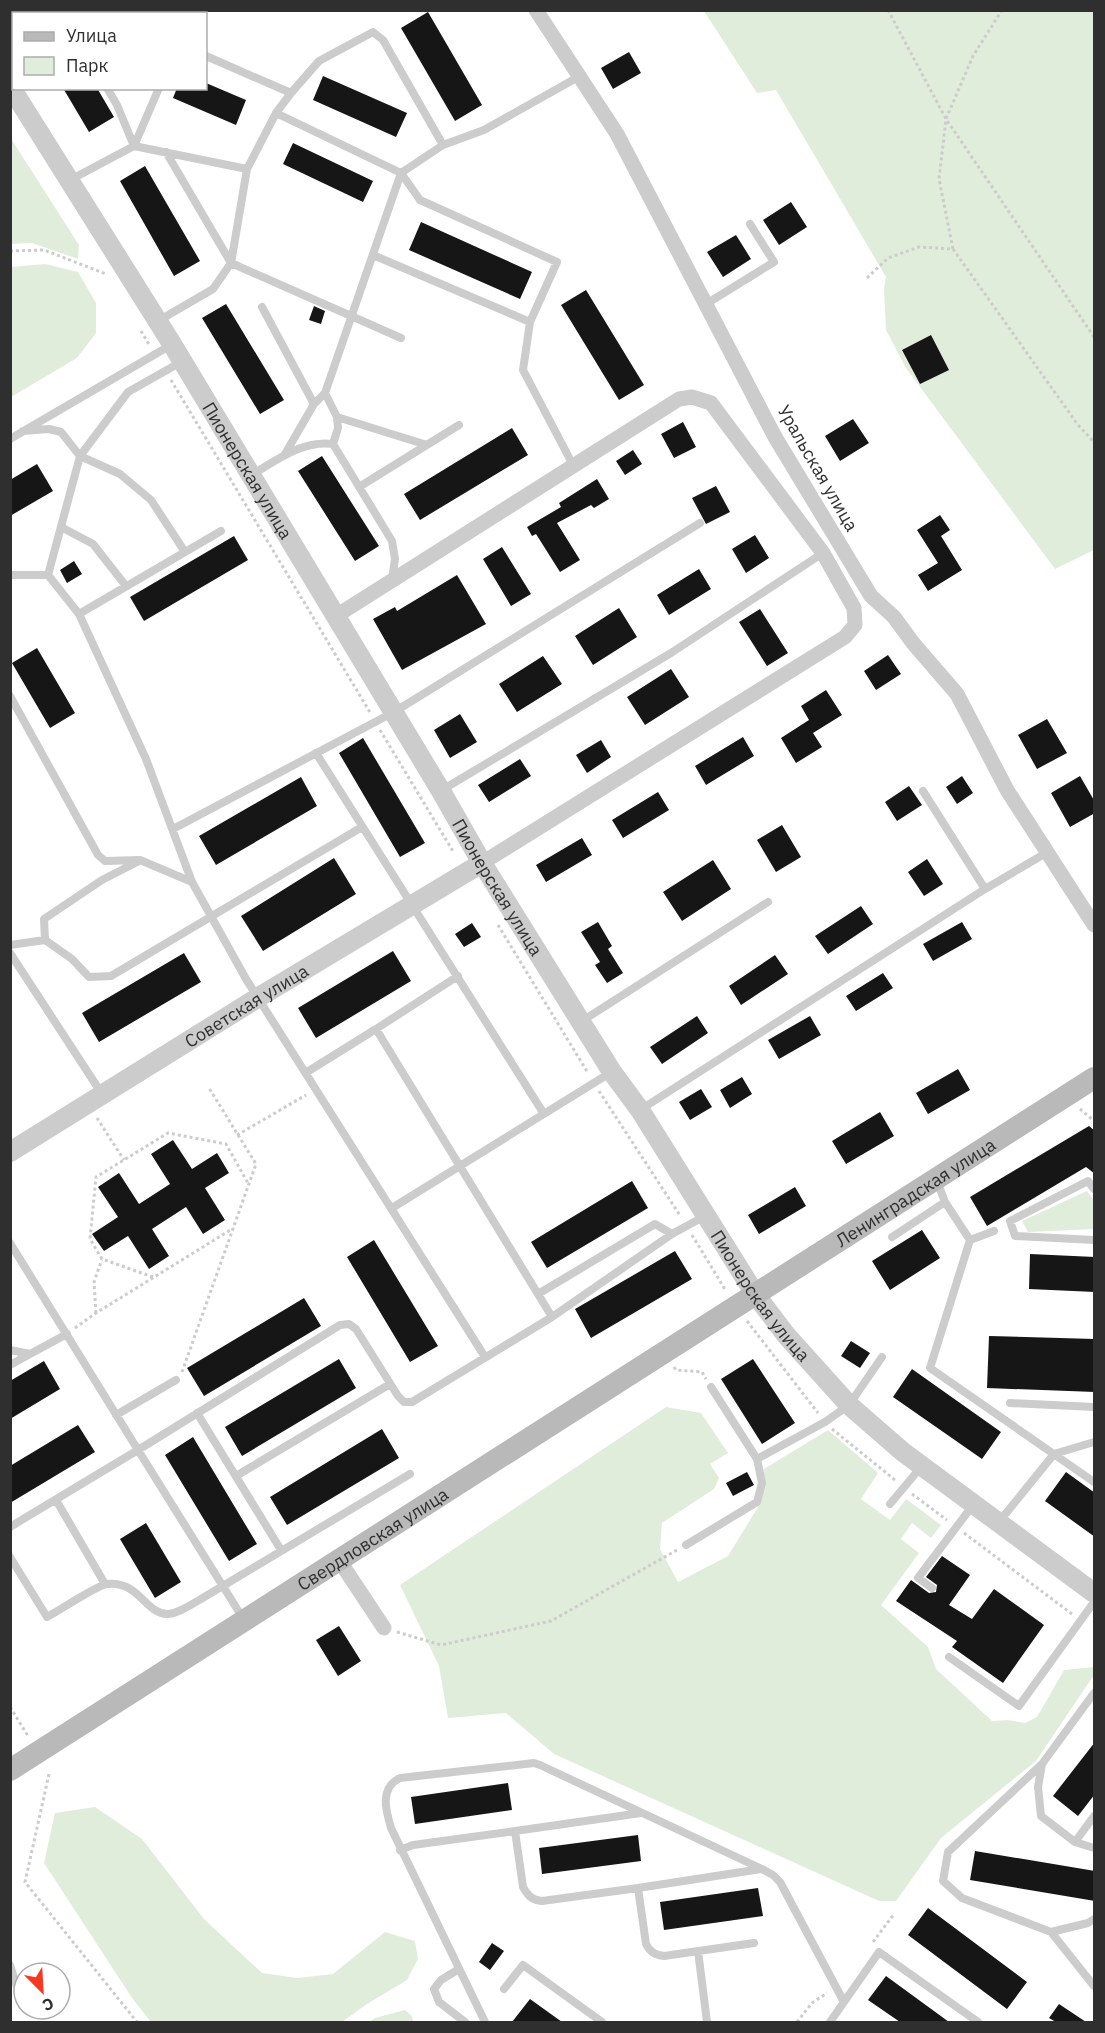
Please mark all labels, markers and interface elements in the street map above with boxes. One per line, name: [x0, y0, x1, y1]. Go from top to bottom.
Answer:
legend: [12, 12, 207, 90]
text: Улица: [66, 24, 117, 47]
text: Парк: [66, 54, 109, 77]
street label: Пионерская улица: [198, 397, 298, 543]
street label: Уральская улица: [773, 401, 864, 536]
street label: Пионерская улица: [448, 814, 548, 960]
street label: Советская улица: [180, 958, 313, 1052]
street label: Ленинградская улица: [831, 1132, 1000, 1252]
street label: Пионерская улица: [706, 1225, 816, 1366]
street label: Свердловская улица: [293, 1482, 453, 1595]
north arrow: [12, 1961, 72, 2021]
text: С: [39, 1993, 57, 2016]

